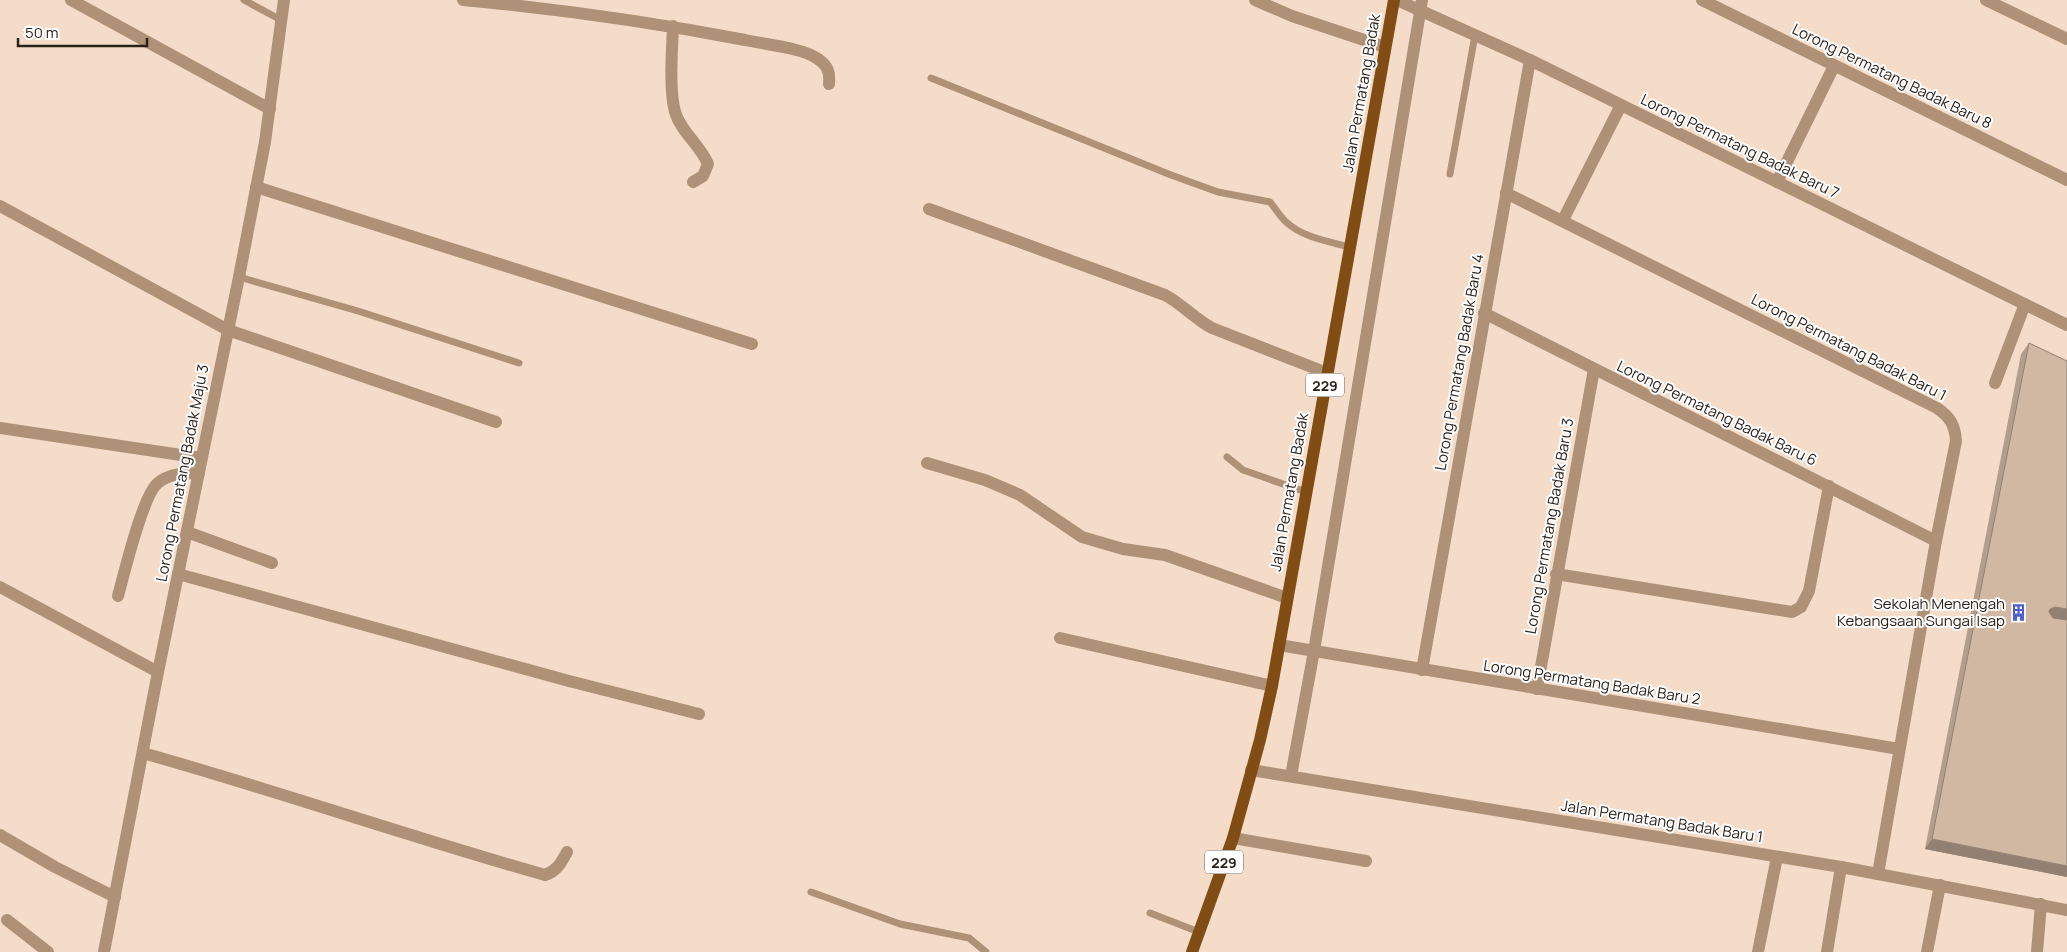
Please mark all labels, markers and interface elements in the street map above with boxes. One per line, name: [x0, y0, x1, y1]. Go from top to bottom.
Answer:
street label: Jalan Permatang Badak: [1337, 12, 1385, 174]
scale bar: [18, 15, 146, 47]
street label: Lorong Permatang Badak Baru 8: [1789, 18, 1995, 134]
text: 50 m: [25, 22, 59, 43]
street label: Lorong Permatang Badak Baru 7: [1637, 89, 1843, 203]
street label: Lorong Permatang Badak Baru 4: [1430, 252, 1488, 472]
street label: Lorong Permatang Badak Baru 1: [1748, 288, 1950, 406]
street label: Lorong Permatang Badak Baru 6: [1613, 355, 1821, 471]
street label: Lorong Permatang Badak Maju 3: [151, 363, 213, 583]
road number: 229: [1306, 374, 1344, 396]
street label: Jalan Permatang Badak: [1265, 411, 1313, 573]
street label: Lorong Permatang Badak Baru 3: [1520, 416, 1578, 636]
place label: Sekolah Menengah Kebangsaan Sungai Isap: [1837, 593, 2005, 631]
building icon: Sekolah Menengah Kebangsaan Sungai Isap: [2009, 602, 2029, 622]
street label: Lorong Permatang Badak Baru 2: [1482, 654, 1702, 710]
street label: Jalan Permatang Badak Baru 1: [1559, 795, 1765, 847]
road number: 229: [1205, 850, 1243, 874]

